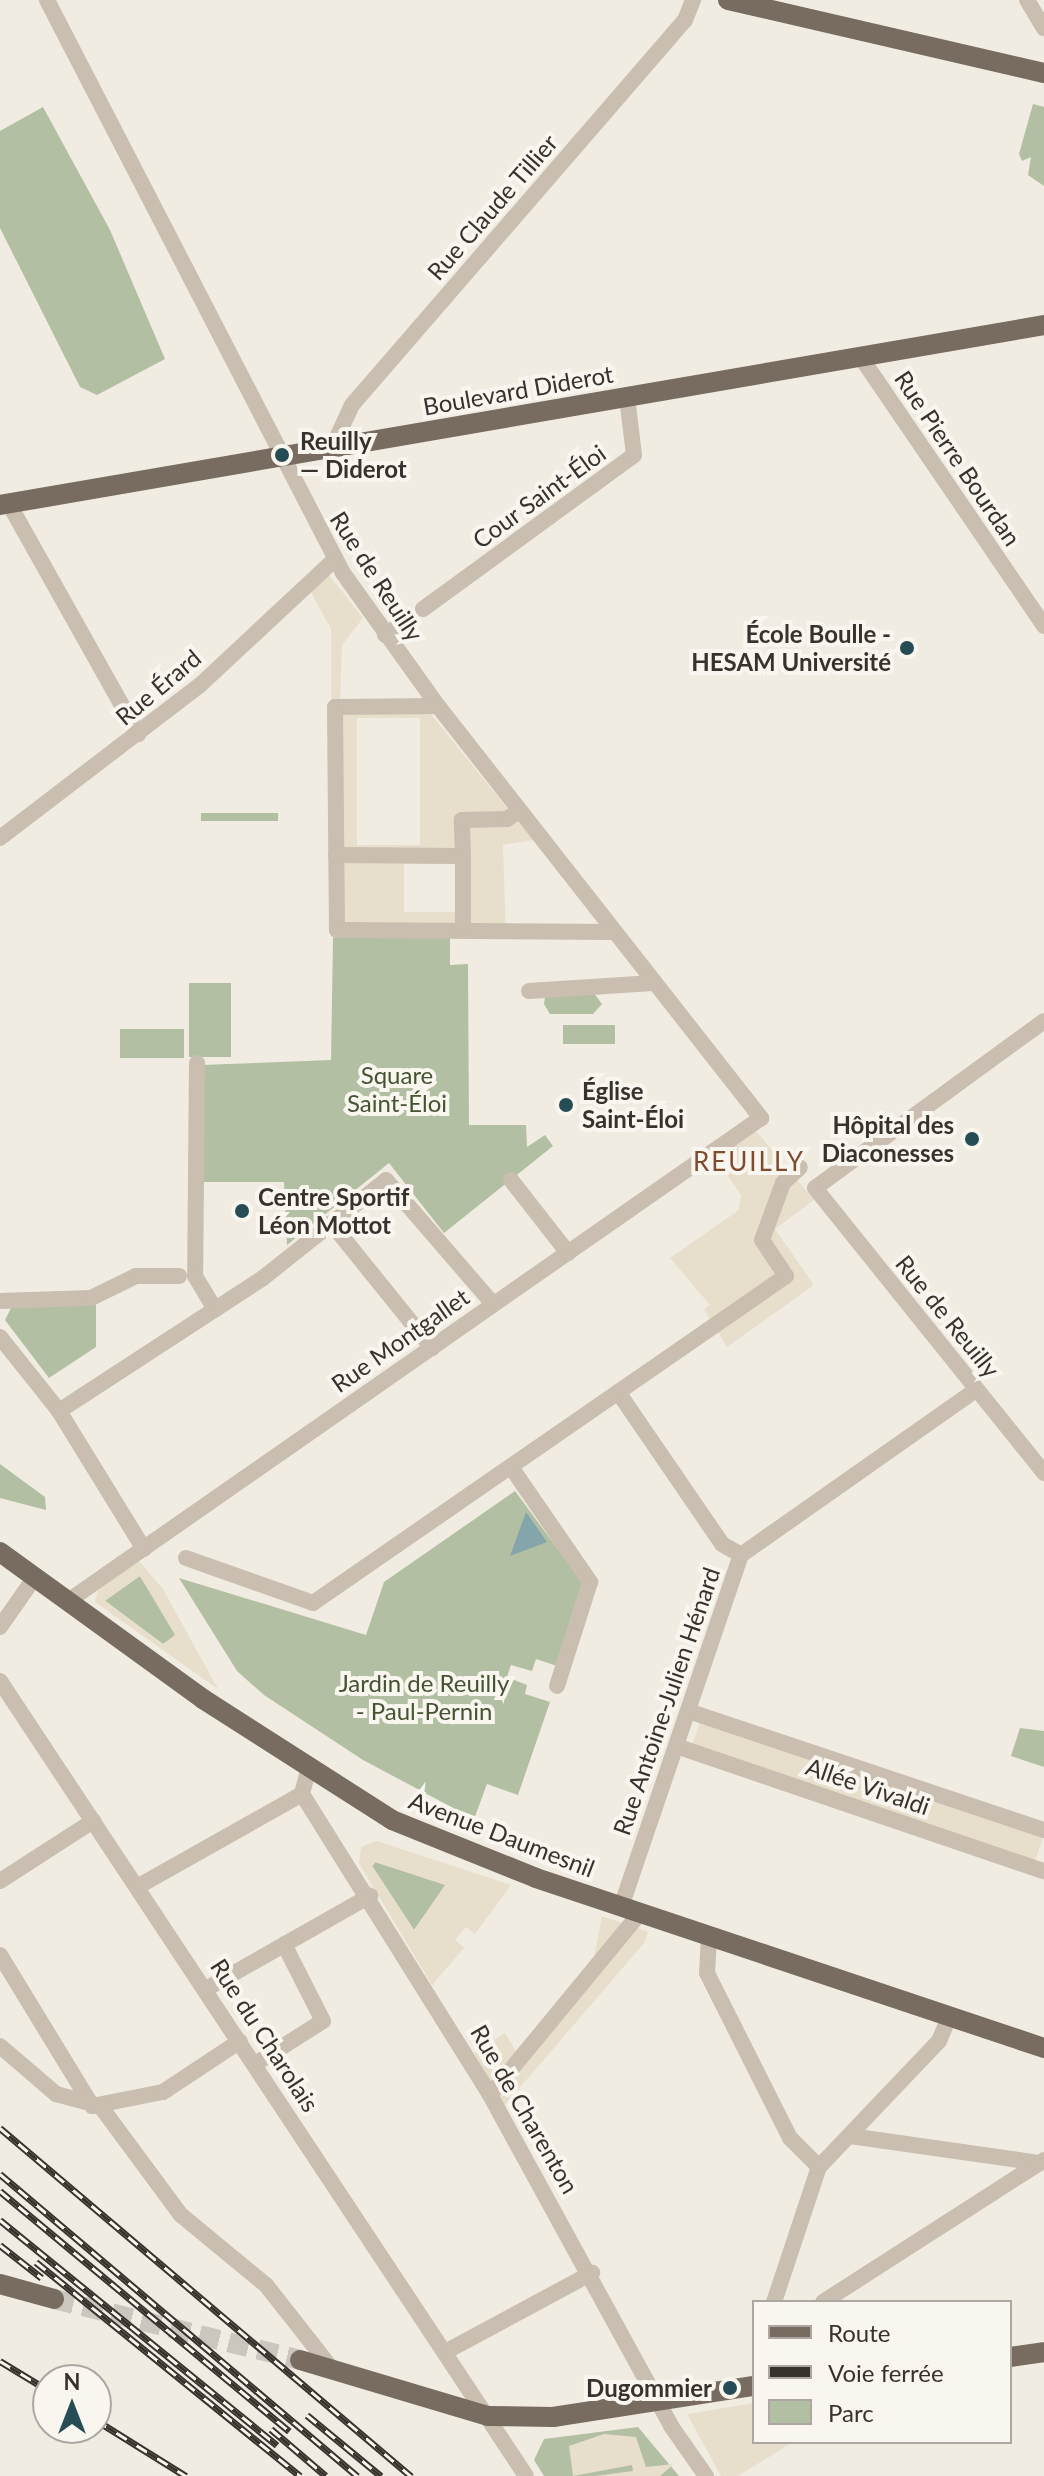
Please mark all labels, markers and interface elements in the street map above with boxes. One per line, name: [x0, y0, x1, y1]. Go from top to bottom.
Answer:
street label: Rue Claude Tillier: [421, 128, 563, 286]
street label: Boulevard Diderot: [421, 359, 615, 421]
street label: Rue Pierre Bourdan: [889, 365, 1027, 551]
place label: Reuilly — Diderot: [300, 427, 407, 483]
street label: Cour Saint-Éloi: [467, 438, 611, 554]
marker: Reuilly — Diderot: [271, 444, 293, 466]
street label: Rue de Reuilly: [324, 506, 430, 646]
place label: École Boulle - HESAM Université: [691, 620, 891, 676]
marker: École Boulle - HESAM Université: [898, 639, 916, 657]
street label: Rue Érard: [110, 643, 206, 731]
park label: Square Saint-Éloi: [347, 1061, 447, 1117]
place label: Église Saint-Éloi: [582, 1077, 684, 1133]
marker: Église Saint-Éloi: [557, 1096, 575, 1114]
place label: Hôpital des Diaconesses: [822, 1111, 954, 1167]
marker: Hôpital des Diaconesses: [961, 1128, 983, 1150]
district label: REUILLY: [693, 1146, 805, 1178]
place label: Centre Sportif Léon Mottot: [258, 1183, 409, 1239]
marker: Centre Sportif Léon Mottot: [233, 1202, 251, 1220]
street label: Rue de Reuilly: [890, 1249, 1006, 1383]
street label: Rue Montgallet: [326, 1282, 474, 1398]
street label: Rue Antoine-Julien Hénard: [606, 1563, 726, 1839]
park label: Jardin de Reuilly - Paul-Pernin: [339, 1669, 509, 1725]
street label: Allée Vivaldi: [802, 1751, 934, 1821]
street label: Avenue Daumesnil: [405, 1785, 599, 1883]
street label: Rue du Charolais: [205, 1953, 325, 2117]
street label: Rue de Charenton: [465, 2020, 585, 2198]
legend: [752, 2300, 1012, 2444]
text: Route: [828, 2318, 890, 2347]
text: Voie ferrée: [828, 2358, 944, 2387]
north arrow: [32, 2364, 112, 2444]
text: N: [64, 2368, 80, 2395]
place label: Dugommier: [586, 2374, 712, 2402]
marker: Dugommier: [719, 2377, 741, 2399]
text: Parc: [828, 2398, 874, 2427]

